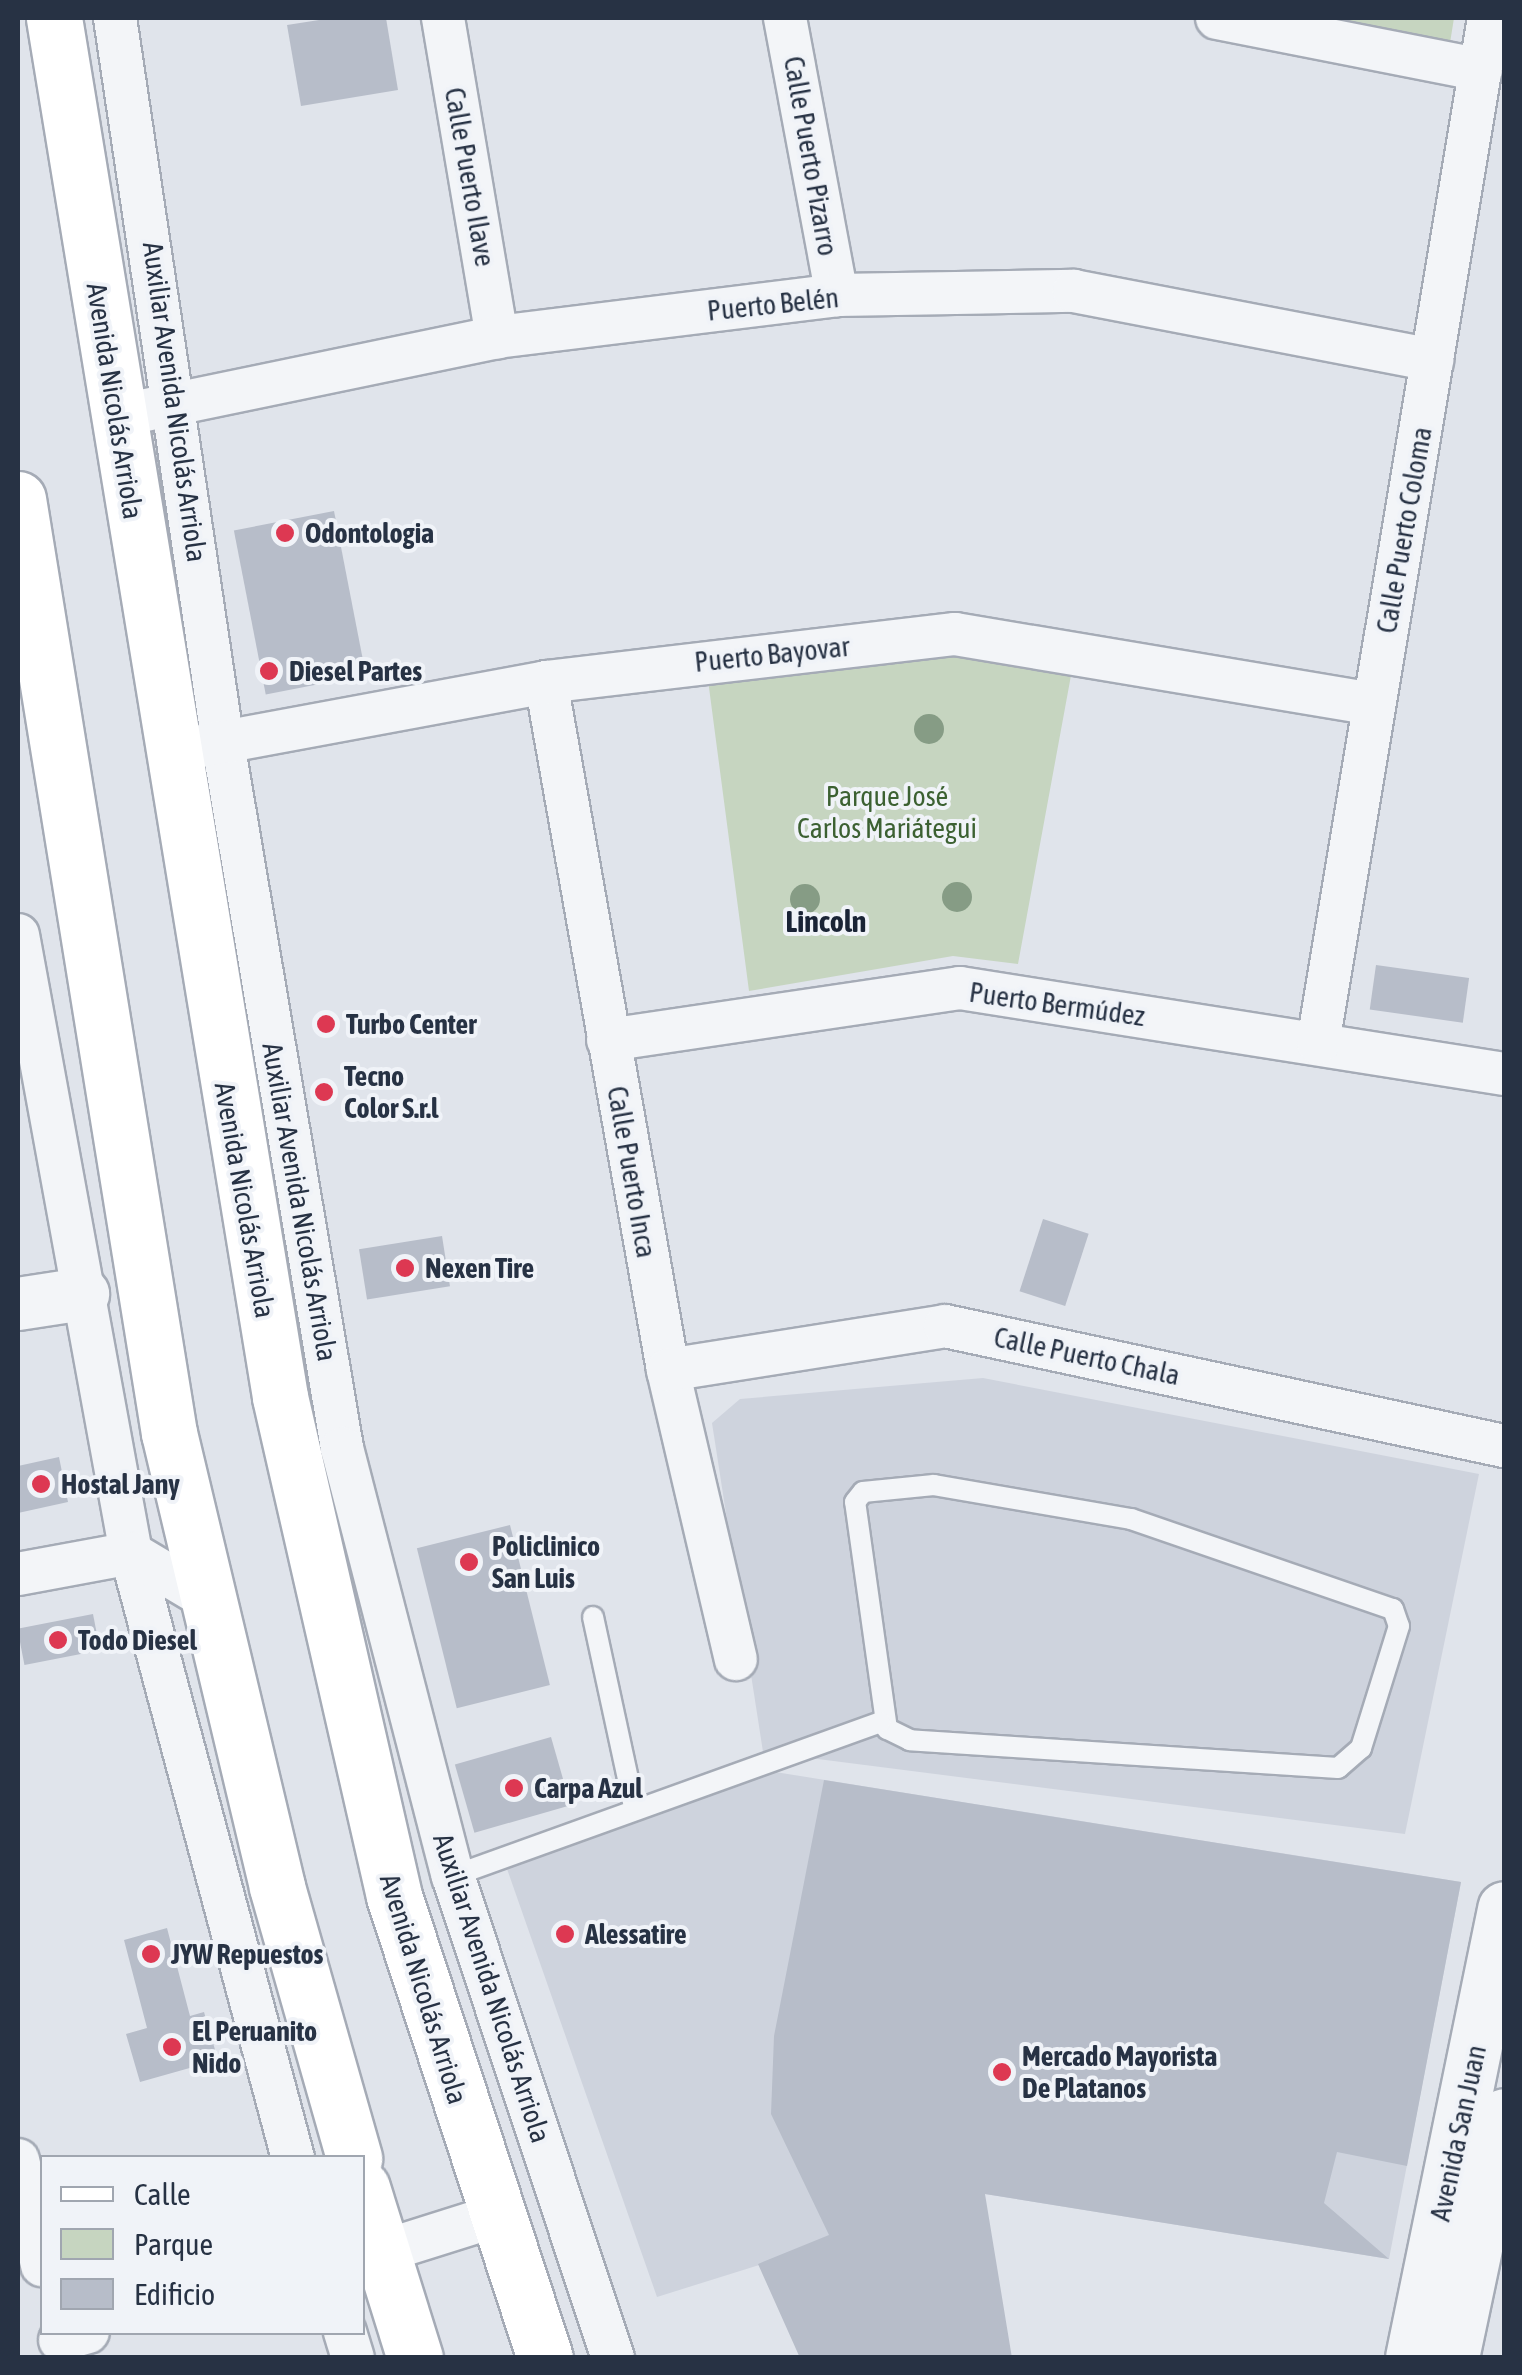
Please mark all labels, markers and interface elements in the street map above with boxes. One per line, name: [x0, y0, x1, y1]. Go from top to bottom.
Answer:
street label: Calle Puerto Pizarro: [777, 54, 845, 258]
street label: Calle Puerto Ilave: [438, 85, 502, 269]
street label: Auxiliar Avenida Nicolás Arriola: [136, 240, 214, 564]
street label: Avenida Nicolás Arriola: [80, 280, 150, 522]
street label: Puerto Belén: [706, 280, 840, 328]
street label: Calle Puerto Coloma: [1369, 424, 1439, 636]
place label: Odontologia: [305, 516, 434, 550]
marker: Odontologia: [274, 522, 296, 544]
street label: Puerto Bayovar: [693, 629, 851, 679]
place label: Diesel Partes: [289, 654, 422, 688]
marker: Diesel Partes: [258, 660, 280, 682]
park label: Parque José Carlos Mariátegui: [797, 779, 977, 845]
district label: Lincoln: [786, 903, 866, 939]
street label: Puerto Bermúdez: [967, 975, 1147, 1033]
place label: Turbo Center: [346, 1007, 477, 1041]
marker: Turbo Center: [315, 1013, 337, 1035]
street label: Auxiliar Avenida Nicolás Arriola: [255, 1040, 345, 1364]
place label: Tecno Color S.r.l: [344, 1059, 438, 1125]
street label: Avenida Nicolás Arriola: [208, 1080, 282, 1320]
marker: Tecno Color S.r.l: [313, 1081, 335, 1103]
street label: Calle Puerto Inca: [600, 1084, 664, 1260]
place label: Nexen Tire: [425, 1251, 534, 1285]
marker: Nexen Tire: [394, 1257, 416, 1279]
street label: Calle Puerto Chala: [991, 1320, 1183, 1392]
place label: Hostal Jany: [61, 1467, 180, 1501]
marker: Hostal Jany: [30, 1473, 52, 1495]
place label: Policlinico San Luis: [492, 1529, 600, 1595]
marker: Policlinico San Luis: [456, 1549, 482, 1575]
place label: Todo Diesel: [78, 1623, 197, 1657]
marker: Todo Diesel: [47, 1629, 69, 1651]
place label: Carpa Azul: [534, 1771, 643, 1805]
marker: Carpa Azul: [503, 1777, 525, 1799]
street label: Auxiliar Avenida Nicolás Arriola: [426, 1829, 558, 2147]
street label: Avenida Nicolás Arriola: [373, 1870, 475, 2108]
place label: Alessatire: [585, 1917, 687, 1951]
marker: Alessatire: [554, 1923, 576, 1945]
place label: JYW Repuestos: [171, 1937, 323, 1971]
marker: JYW Repuestos: [140, 1943, 162, 1965]
place label: El Peruanito Nido: [192, 2014, 317, 2080]
marker: El Peruanito Nido: [161, 2036, 183, 2058]
place label: Mercado Mayorista De Platanos: [1022, 2039, 1217, 2105]
street label: Avenida San Juan: [1423, 2042, 1493, 2224]
marker: Mercado Mayorista De Platanos: [991, 2061, 1013, 2083]
legend: [40, 2155, 365, 2335]
text: Calle: [134, 2177, 191, 2211]
text: Parque: [134, 2227, 213, 2261]
text: Edificio: [134, 2277, 215, 2311]

